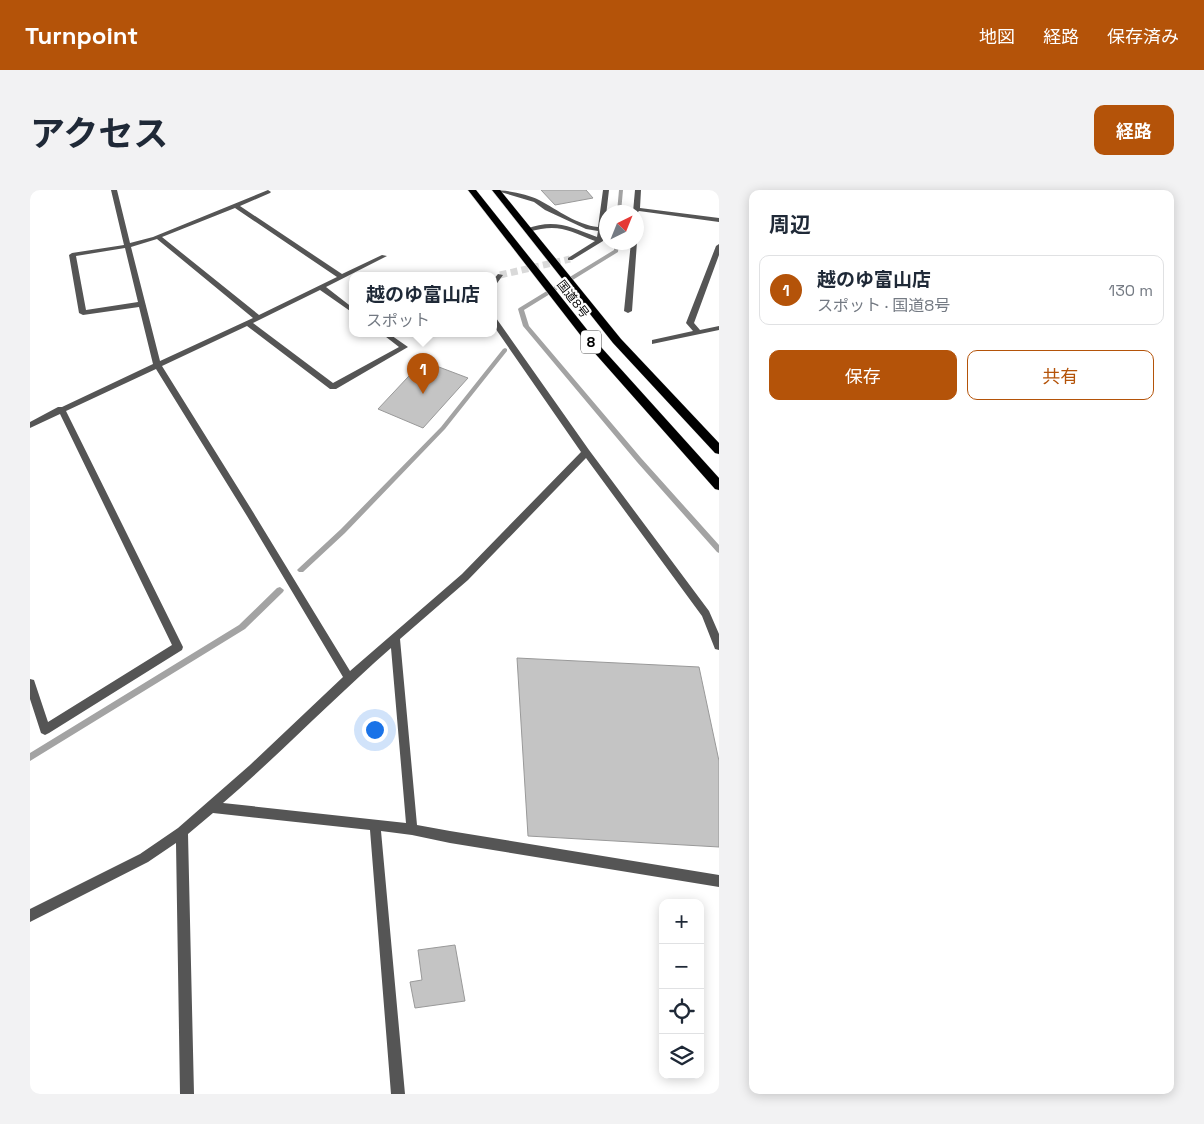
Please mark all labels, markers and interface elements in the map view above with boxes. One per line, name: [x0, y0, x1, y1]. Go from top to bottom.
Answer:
text: Turnpoint: [25, 20, 138, 51]
text: 地図: [979, 25, 1015, 48]
text: 経路: [1043, 25, 1079, 48]
text: 保存済み: [1107, 25, 1179, 48]
button: 経路: [1094, 105, 1174, 155]
text: アクセス: [30, 112, 168, 156]
north arrow: [599, 205, 644, 250]
text: 周辺: [769, 211, 811, 238]
text: 越のゆ富山店: [817, 267, 931, 292]
popup: [349, 272, 497, 337]
street label: 国道8号: [553, 277, 593, 321]
text: 1: [782, 280, 790, 301]
text: 130 m: [1109, 280, 1153, 301]
text: 越のゆ富山店: [366, 282, 480, 307]
text: スポット · 国道8号: [817, 295, 950, 316]
text: スポット: [366, 310, 430, 331]
road number: 8: [581, 330, 601, 353]
button: 保存: [769, 350, 957, 400]
button: 共有: [967, 350, 1154, 400]
pin: 1: [407, 353, 439, 394]
your location: [362, 717, 388, 743]
map controls: [659, 899, 704, 1079]
button: +: [659, 899, 704, 944]
button: −: [659, 944, 704, 989]
button: locate: [659, 989, 704, 1034]
button: layers: [659, 1034, 704, 1079]

